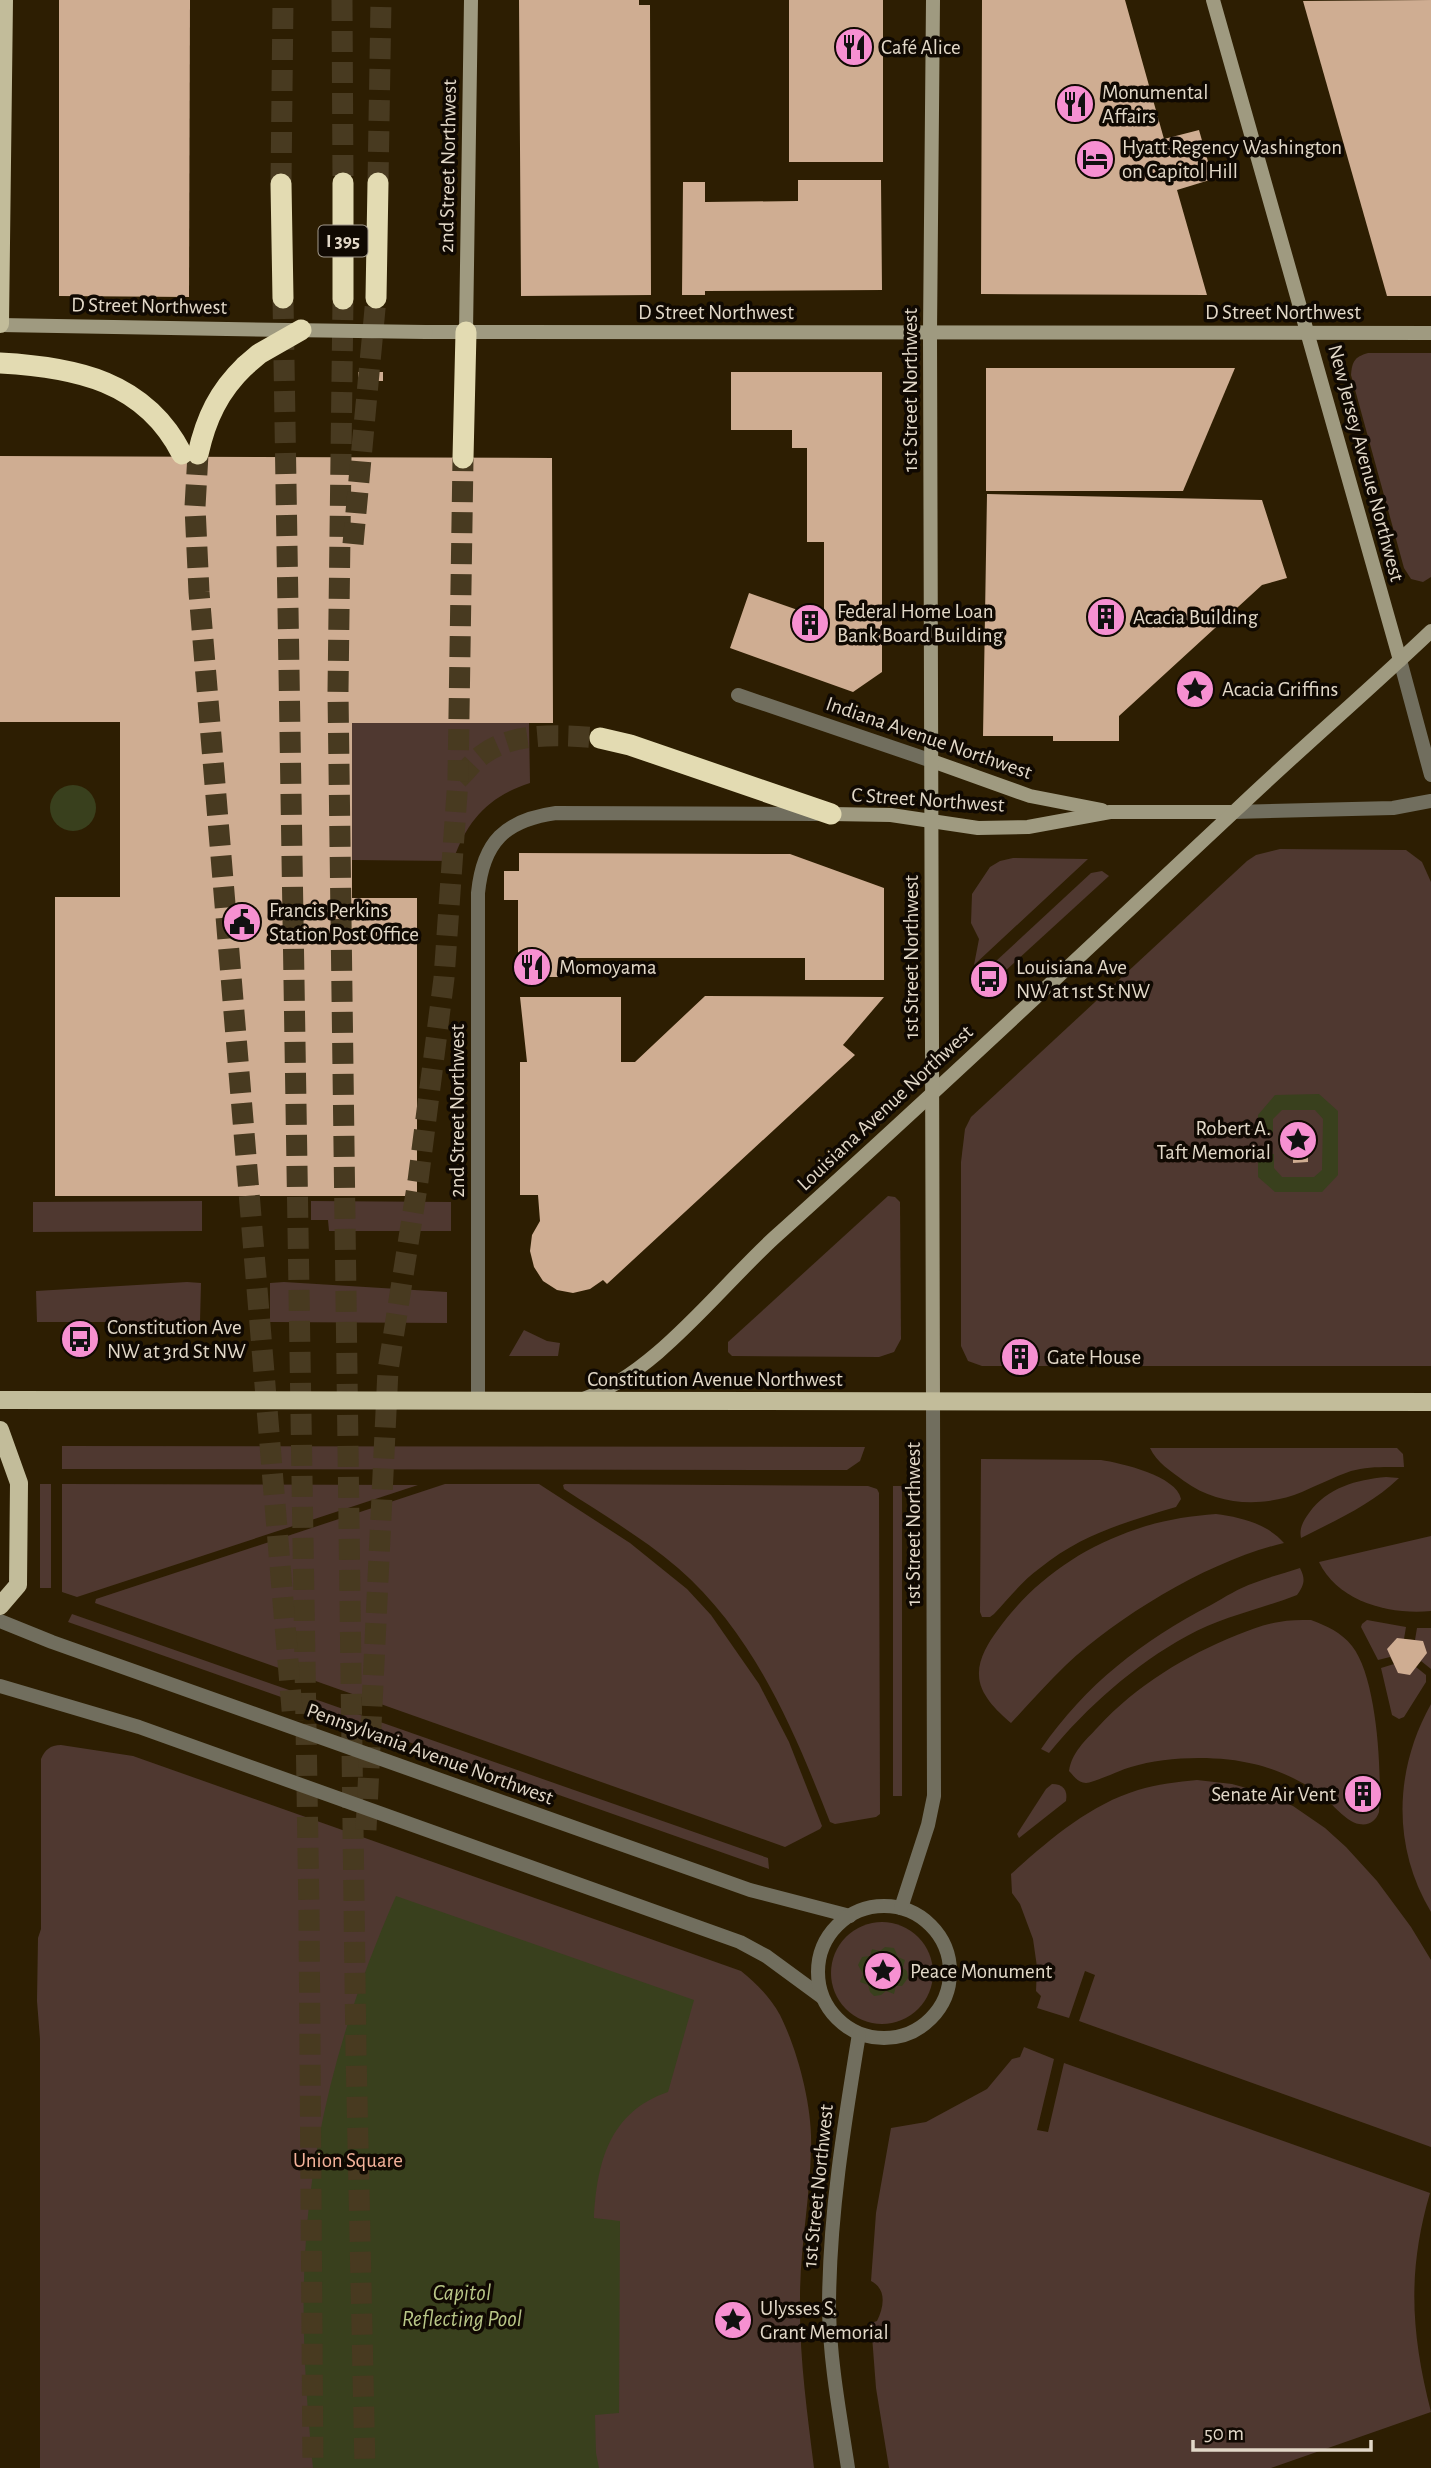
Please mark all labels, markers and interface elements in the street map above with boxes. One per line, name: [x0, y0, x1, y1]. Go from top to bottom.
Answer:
restaurant icon: Café Alice: [833, 26, 875, 68]
place label: Café Alice: [881, 37, 961, 58]
street label: 2nd Street Northwest: [436, 79, 460, 253]
place label: Monumental Affairs: [1102, 82, 1209, 127]
restaurant icon: Monumental Affairs: [1054, 83, 1096, 125]
place label: Hyatt Regency Washington on Capitol Hill: [1122, 137, 1342, 182]
hotel icon: Hyatt Regency Washington on Capitol Hill: [1074, 138, 1116, 180]
road number: I 395: [318, 226, 368, 256]
street label: D Street Northwest: [71, 294, 227, 318]
street label: D Street Northwest: [638, 302, 794, 323]
street label: D Street Northwest: [1205, 302, 1361, 323]
street label: 1st Street Northwest: [900, 308, 921, 472]
street label: New Jersey Avenue Northwest: [1324, 342, 1408, 584]
building icon: Acacia Building: [1085, 596, 1127, 638]
place label: Federal Home Loan Bank Board Building: [837, 601, 1004, 646]
building icon: Federal Home Loan Bank Board Building: [789, 602, 831, 644]
place label: Acacia Building: [1133, 607, 1259, 628]
place icon: Acacia Griffins: [1174, 668, 1216, 710]
place label: Acacia Griffins: [1222, 679, 1338, 700]
street label: Indiana Avenue Northwest: [823, 693, 1035, 783]
street label: C Street Northwest: [851, 784, 1006, 816]
street label: 1st Street Northwest: [901, 875, 922, 1039]
place label: Francis Perkins Station Post Office: [269, 900, 419, 945]
public building icon: Francis Perkins Station Post Office: [221, 901, 263, 943]
restaurant icon: Momoyama: [511, 946, 553, 988]
place label: Momoyama: [559, 957, 657, 978]
place label: Louisiana Ave NW at 1st St NW: [1016, 957, 1150, 1002]
bus stop icon: Louisiana Ave NW at 1st St NW: [968, 958, 1010, 1000]
street label: Louisiana Avenue Northwest: [793, 1021, 977, 1195]
street label: 2nd Street Northwest: [447, 1024, 468, 1198]
place label: Robert A. Taft Memorial: [1156, 1118, 1271, 1163]
place icon: Robert A. Taft Memorial: [1277, 1119, 1319, 1161]
place label: Constitution Ave NW at 3rd St NW: [107, 1317, 246, 1362]
bus stop icon: Constitution Ave NW at 3rd St NW: [59, 1318, 101, 1360]
building icon: Gate House: [999, 1336, 1041, 1378]
place label: Gate House: [1047, 1347, 1141, 1368]
street label: Constitution Avenue Northwest: [587, 1369, 843, 1390]
street label: 1st Street Northwest: [903, 1442, 924, 1606]
street label: Pennsylvania Avenue Northwest: [304, 1700, 556, 1809]
building icon: Senate Air Vent: [1342, 1773, 1384, 1815]
place label: Senate Air Vent: [1211, 1784, 1336, 1805]
place icon: Peace Monument: [862, 1950, 904, 1992]
place label: Peace Monument: [910, 1961, 1053, 1982]
street label: 1st Street Northwest: [799, 2103, 837, 2269]
park label: Union Square: [293, 2150, 403, 2171]
water label: Capitol Reflecting Pool: [402, 2282, 523, 2331]
place label: Ulysses S. Grant Memorial: [760, 2298, 889, 2343]
place icon: Ulysses S. Grant Memorial: [712, 2299, 754, 2341]
scale bar: [1193, 2408, 1372, 2452]
text: 50 m: [1204, 2423, 1244, 2444]

